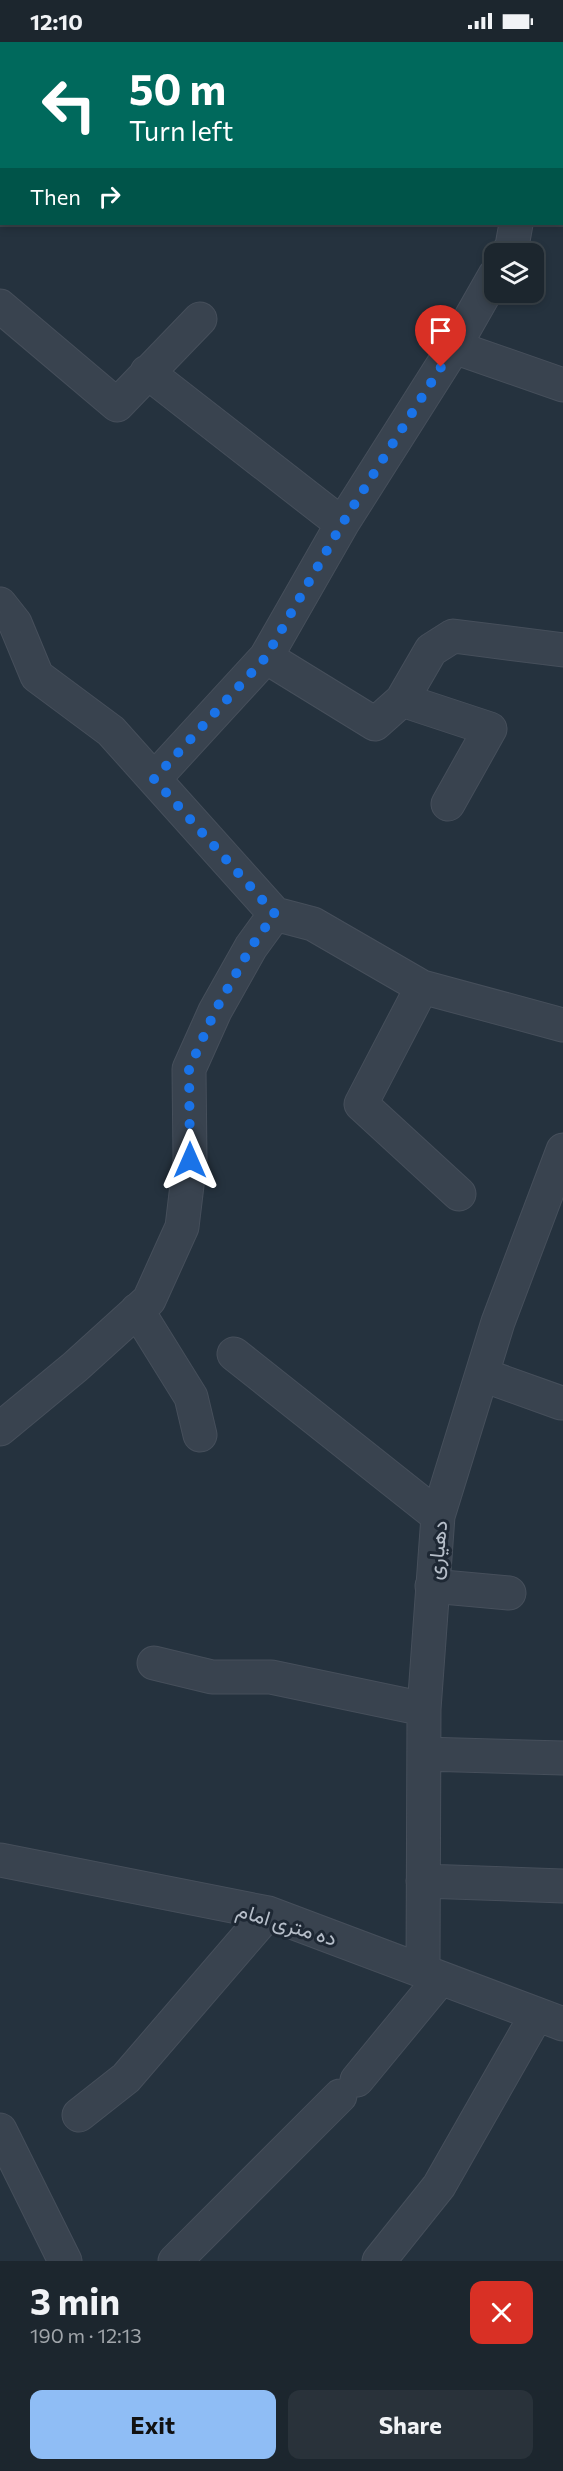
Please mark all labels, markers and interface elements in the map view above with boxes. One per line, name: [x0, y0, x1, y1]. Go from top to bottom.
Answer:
text: 12:10: [30, 8, 83, 35]
text: 50 m: [129, 62, 226, 114]
icon: left: [30, 66, 108, 144]
text: Turn left: [129, 114, 233, 147]
icon: right: [93, 180, 126, 213]
text: Then: [30, 183, 81, 210]
map controls: [484, 243, 544, 303]
button: layers: [484, 243, 544, 303]
pin: [415, 305, 466, 367]
icon: arrive: [424, 314, 457, 347]
position arrow: [158, 1128, 222, 1192]
street label: دهیاری: [420, 1519, 454, 1581]
street label: ده متری امام: [233, 1896, 340, 1953]
text: 3 min: [30, 2278, 120, 2322]
button: close: [470, 2281, 533, 2344]
text: 190 m · 12:13: [30, 2323, 142, 2347]
button: Exit: [30, 2390, 276, 2459]
button: Share: [288, 2390, 533, 2459]

